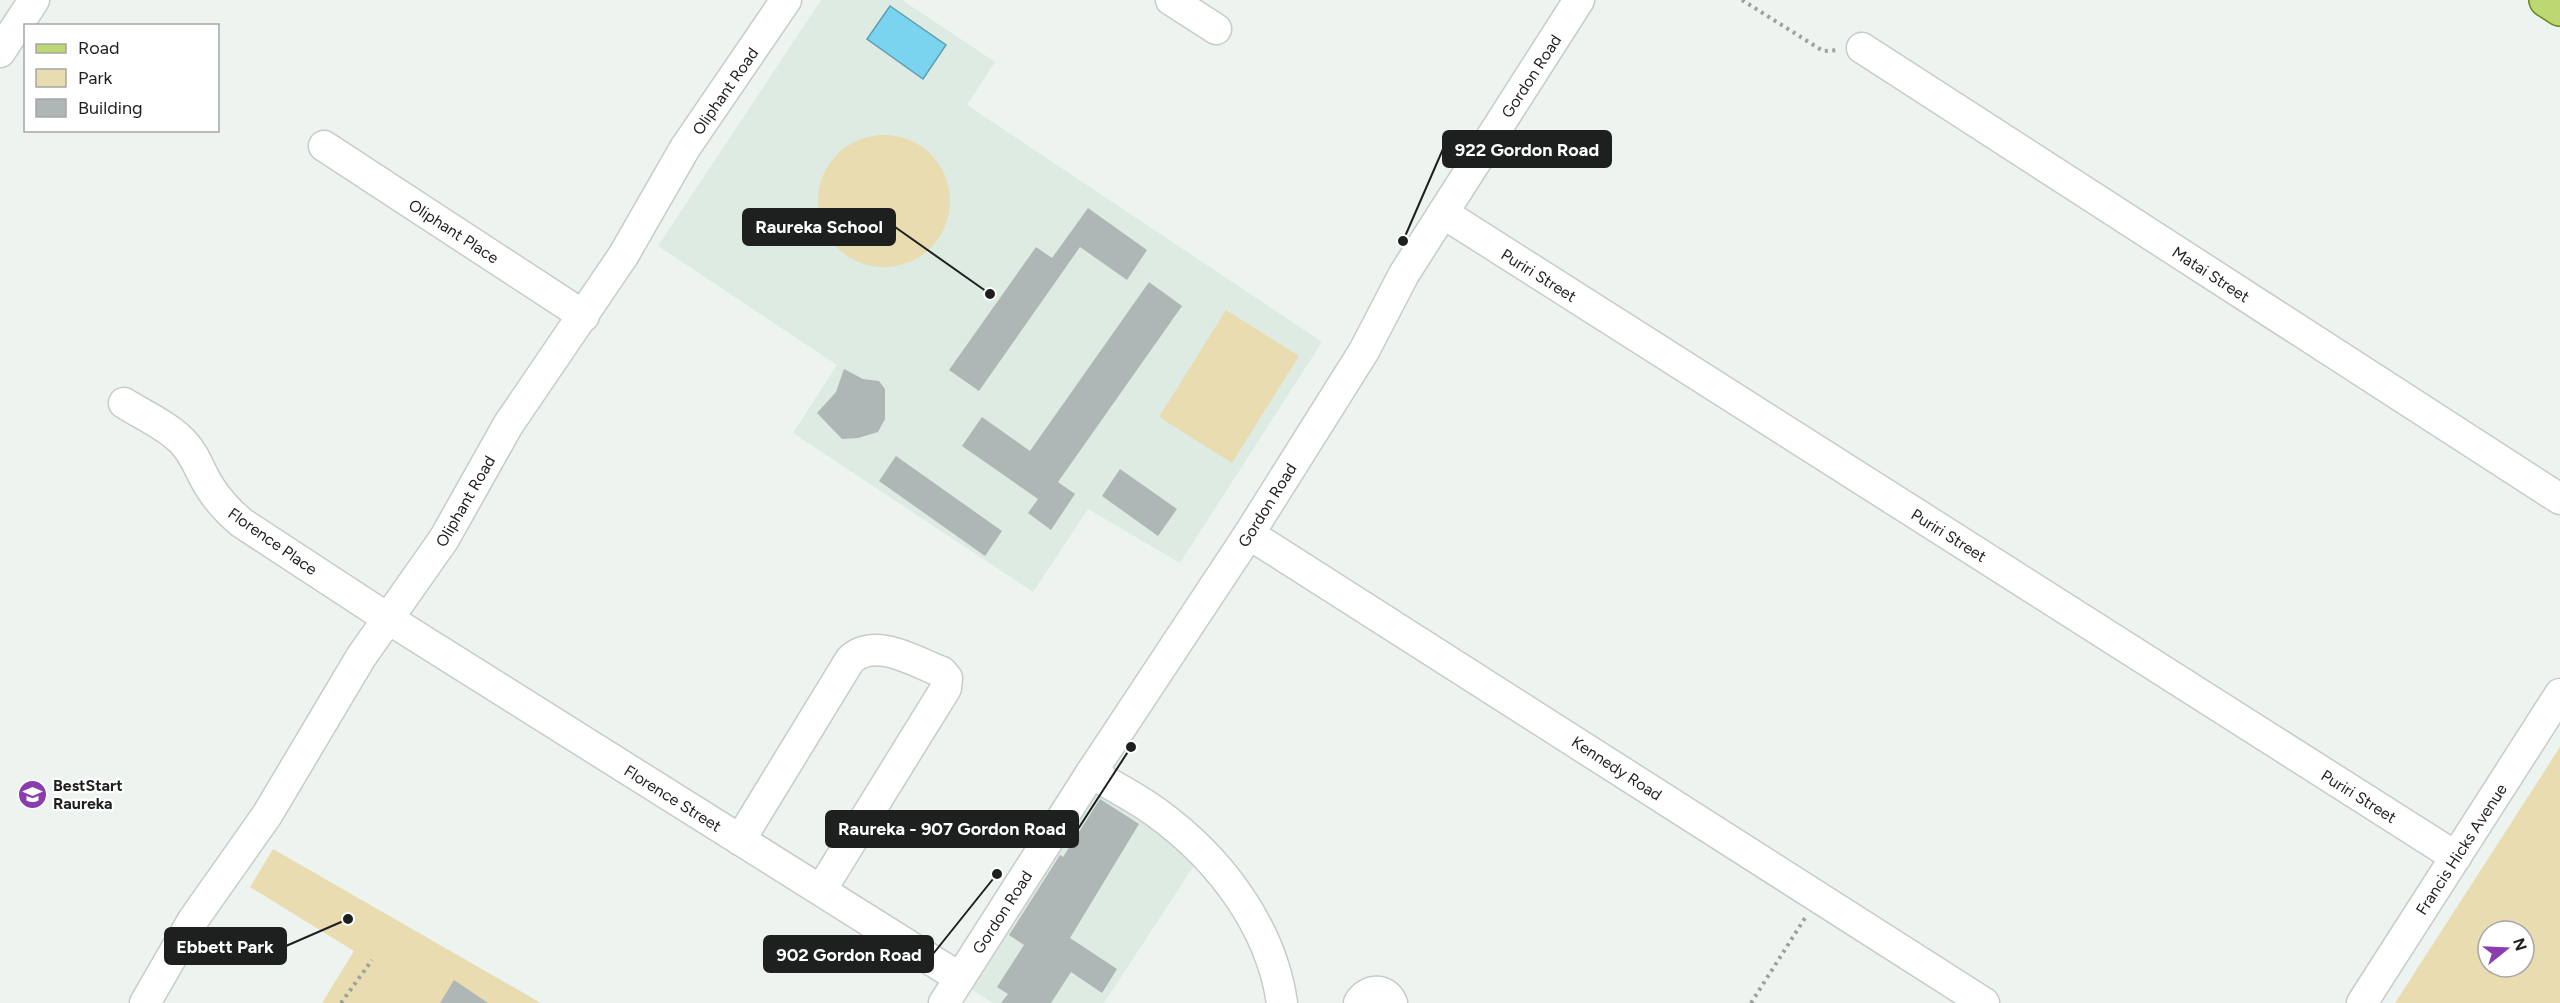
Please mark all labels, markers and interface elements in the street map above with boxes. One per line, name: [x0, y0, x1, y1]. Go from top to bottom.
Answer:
legend: [24, 24, 219, 132]
street label: Gordon Road: [1498, 31, 1565, 121]
text: Road: [78, 37, 119, 59]
street label: Oliphant Road: [688, 44, 762, 138]
text: Park: [78, 67, 113, 89]
text: Building: [78, 97, 143, 119]
callout: 922 Gordon Road: [1443, 131, 1611, 167]
text: 922 Gordon Road: [1455, 139, 1599, 161]
street label: Oliphant Place: [405, 195, 503, 268]
callout: Raureka School: [743, 209, 895, 245]
text: Raureka School: [755, 216, 883, 238]
street label: Matai Street: [2169, 242, 2253, 306]
street label: Puriri Street: [1498, 245, 1580, 306]
street label: Oliphant Road: [432, 452, 499, 550]
street label: Gordon Road: [1234, 460, 1301, 551]
street label: Florence Place: [225, 504, 321, 579]
street label: Puriri Street: [1908, 505, 1990, 566]
street label: Kennedy Road: [1568, 732, 1665, 805]
street label: Florence Street: [621, 761, 725, 836]
street label: Puriri Street: [2318, 766, 2400, 827]
place label: BestStart Raureka: [53, 776, 123, 813]
school or university icon: BestStart Raureka: [16, 778, 48, 810]
street label: Francis Hicks Avenue: [2412, 780, 2511, 918]
callout: Raureka - 907 Gordon Road: [826, 811, 1078, 847]
text: Raureka - 907 Gordon Road: [838, 818, 1066, 840]
street label: Gordon Road: [969, 867, 1036, 957]
north arrow: [2476, 919, 2536, 979]
callout: Ebbett Park: [165, 928, 286, 964]
text: Ebbett Park: [176, 936, 274, 958]
callout: 902 Gordon Road: [764, 936, 933, 972]
text: N: [2509, 936, 2531, 953]
text: 902 Gordon Road: [776, 944, 922, 966]

